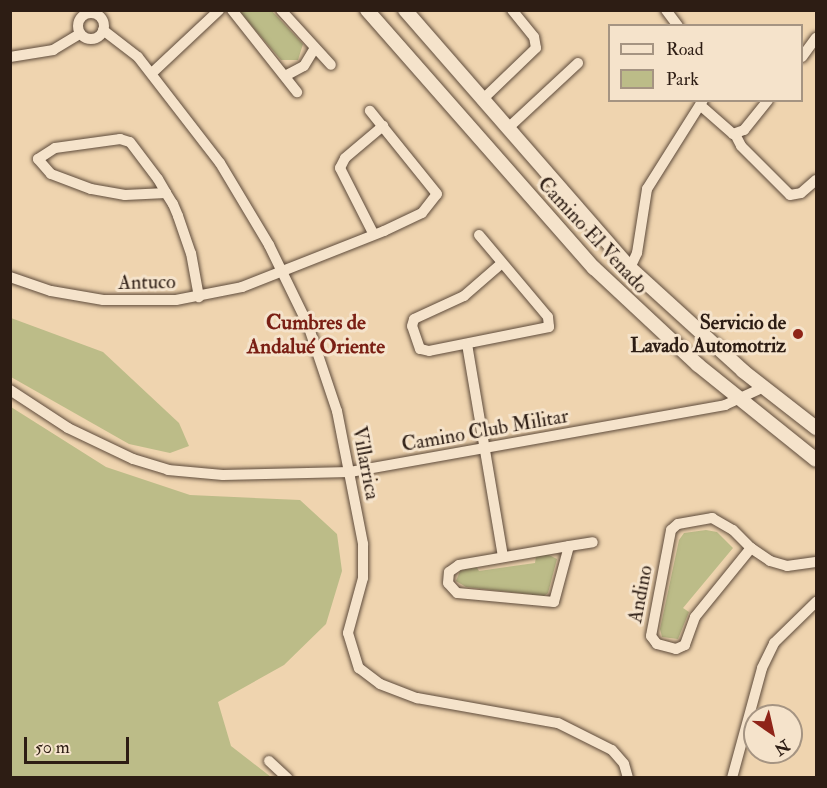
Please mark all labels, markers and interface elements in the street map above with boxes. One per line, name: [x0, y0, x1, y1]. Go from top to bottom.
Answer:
legend: [608, 24, 803, 102]
text: Road: [666, 38, 704, 61]
text: Park: [666, 68, 699, 91]
street label: Camino El Venado: [533, 172, 653, 298]
street label: Antuco: [118, 270, 176, 294]
district label: Cumbres de Andalué Oriente: [247, 310, 385, 360]
place label: Servicio de Lavado Automotriz: [630, 310, 786, 357]
marker: Servicio de Lavado Automotriz: [791, 327, 805, 341]
street label: Camino Club Militar: [400, 404, 570, 456]
street label: Villarrica: [347, 424, 385, 502]
street label: Andino: [623, 563, 657, 625]
north arrow: [743, 704, 803, 764]
scale bar: [27, 725, 132, 763]
text: N: [770, 735, 793, 760]
text: 50 m: [35, 736, 70, 759]

